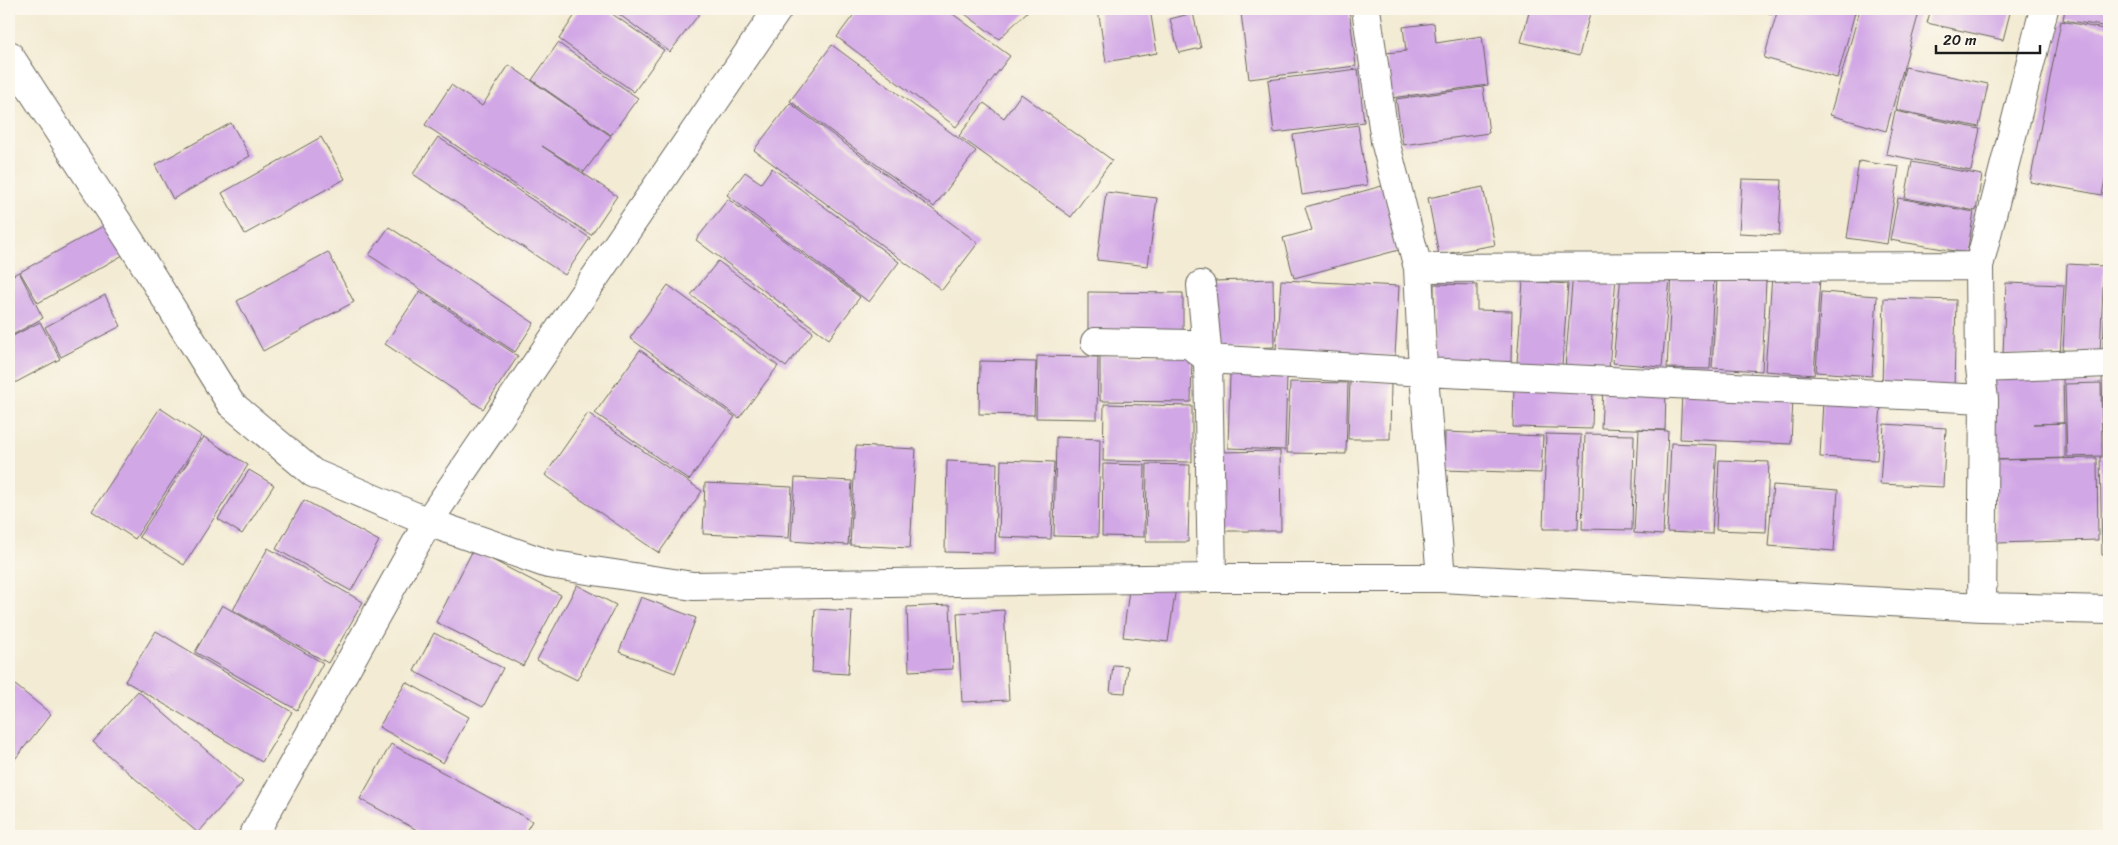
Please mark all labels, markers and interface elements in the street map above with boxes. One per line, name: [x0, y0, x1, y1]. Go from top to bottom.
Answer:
scale bar: [1936, 22, 2039, 54]
text: 20 m: [1943, 27, 1977, 53]

